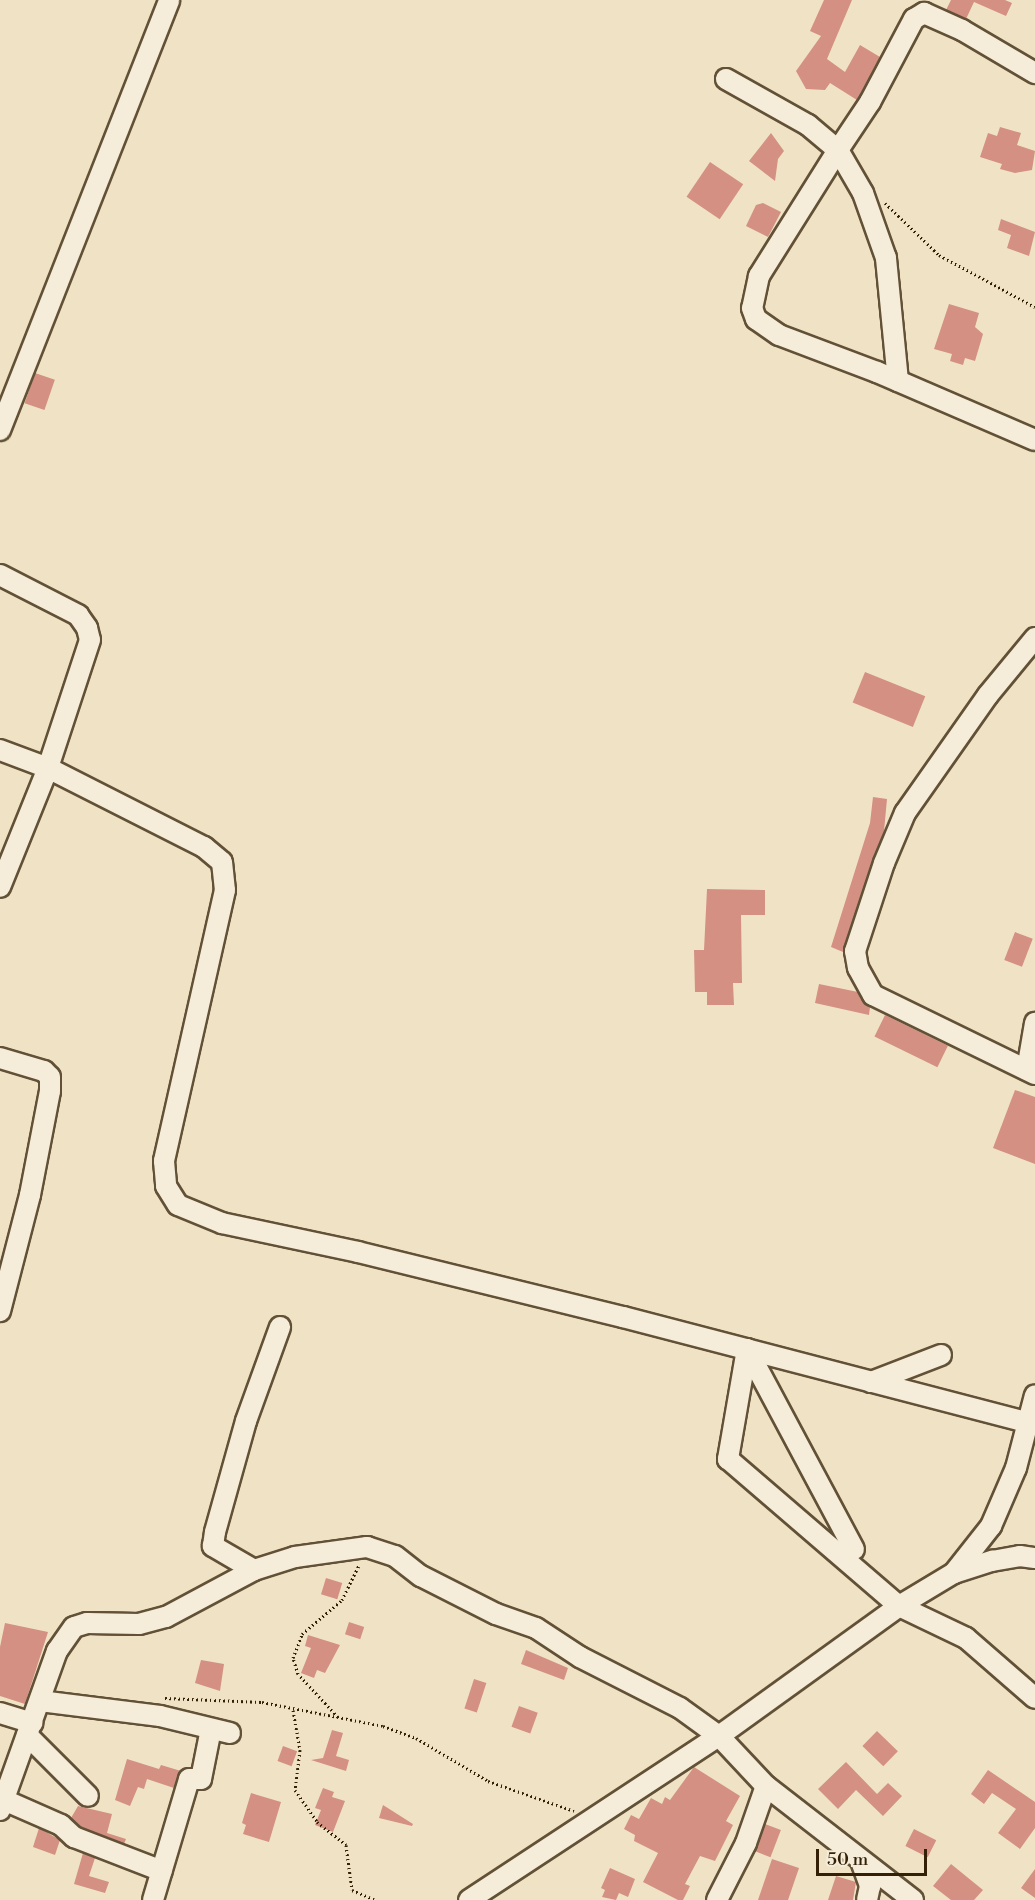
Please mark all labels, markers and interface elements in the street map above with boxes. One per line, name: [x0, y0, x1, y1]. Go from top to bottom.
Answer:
scale bar: [819, 1837, 930, 1875]
text: 50 m: [827, 1848, 868, 1871]

